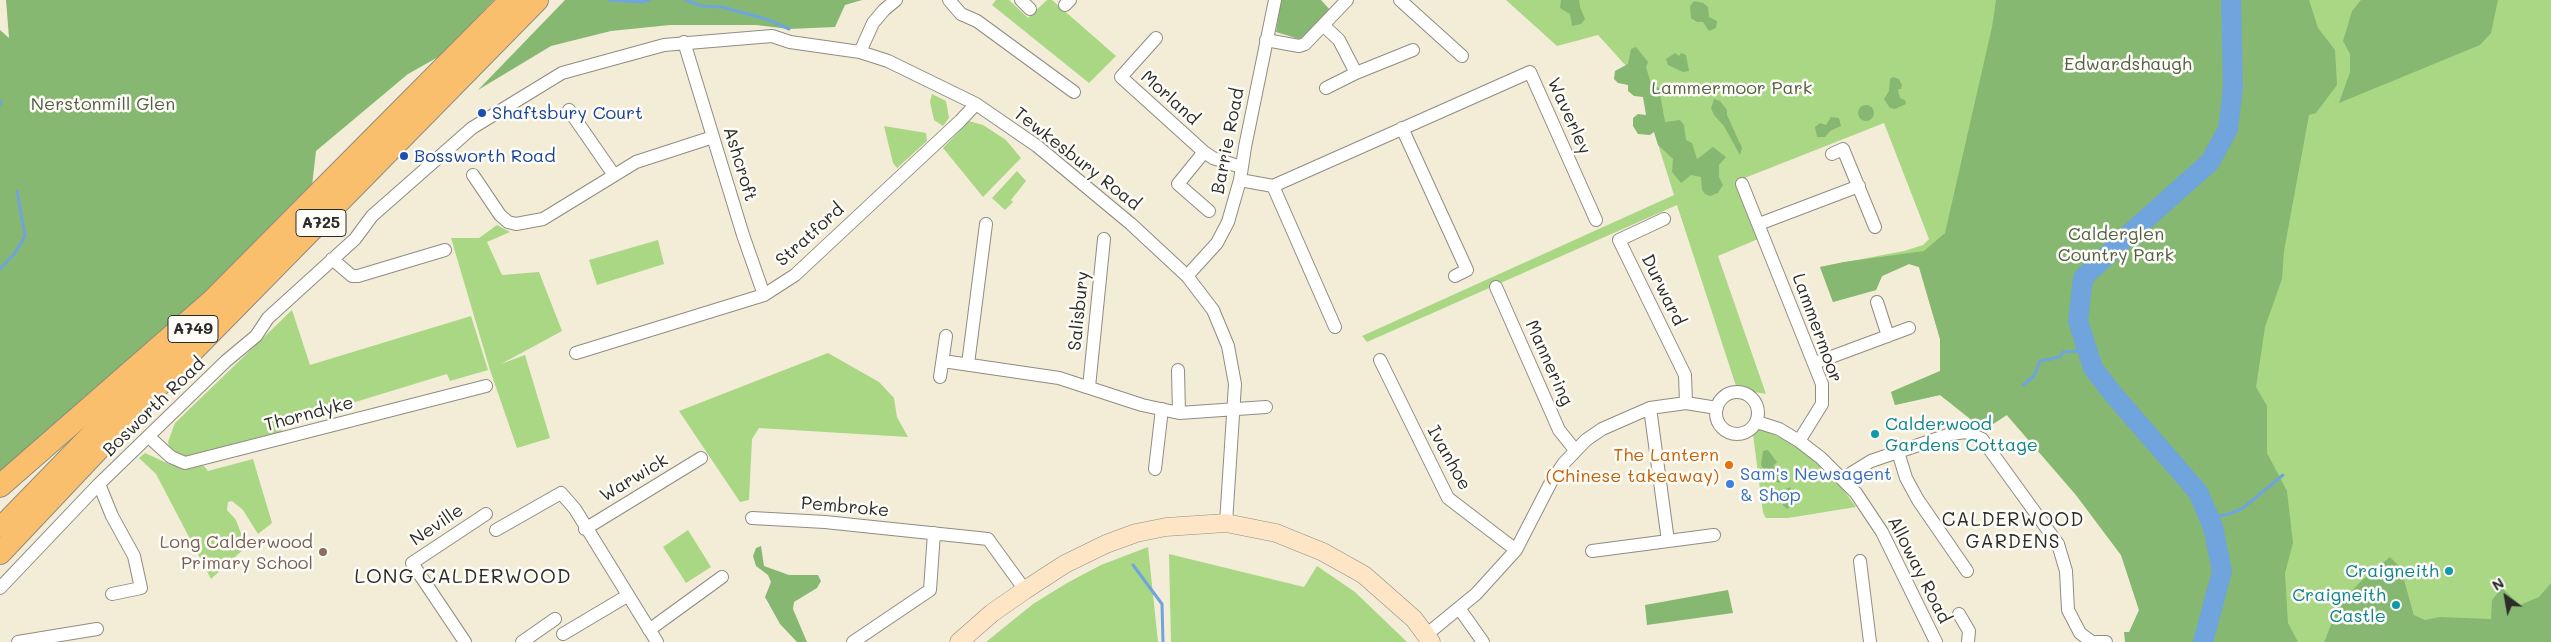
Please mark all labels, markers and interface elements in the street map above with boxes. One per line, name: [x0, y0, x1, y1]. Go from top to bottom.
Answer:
park label: Edwardshaugh: [2064, 53, 2192, 75]
street label: Morland: [1136, 66, 1204, 130]
street label: Waverley: [1543, 74, 1595, 158]
park label: Lammermoor Park: [1652, 77, 1812, 99]
street label: Barrie Road: [1207, 86, 1249, 196]
park label: Nerstonmill Glen: [31, 93, 175, 115]
place label: Shaftsbury Court: [492, 102, 643, 124]
street label: Tewkesbury Road: [1009, 103, 1145, 215]
marker: Shaftsbury Court: [476, 107, 488, 119]
street label: Ashcroft: [718, 124, 762, 204]
place label: Bossworth Road: [414, 145, 556, 167]
marker: Bossworth Road: [398, 150, 410, 162]
street label: Stratford: [771, 199, 849, 271]
road number: A725: [296, 210, 346, 237]
park label: Calderglen Country Park: [2058, 223, 2174, 266]
street label: Durward: [1636, 251, 1690, 329]
street label: Salisbury: [1064, 270, 1094, 352]
street label: Lammermoor: [1787, 271, 1847, 385]
road number: A749: [168, 316, 218, 342]
street label: Mannering: [1521, 317, 1577, 409]
street label: Bosworth Road: [99, 353, 209, 461]
street label: Thorndyke: [262, 392, 356, 436]
place label: Calderwood Gardens Cottage: [1885, 413, 2038, 456]
street label: Ivanhoe: [1422, 422, 1476, 494]
marker: Calderwood Gardens Cottage: [1869, 428, 1881, 440]
place label: The Lantern (Chinese takeaway): [1546, 444, 1719, 486]
street label: Warwick: [596, 449, 672, 507]
marker: The Lantern (Chinese takeaway): [1723, 459, 1735, 471]
place label: Sam's Newsagent & Shop: [1740, 463, 1892, 506]
marker: Sam's Newsagent & Shop: [1724, 478, 1736, 490]
street label: Pembroke: [800, 492, 890, 522]
street label: Neville: [406, 499, 468, 551]
district label: CALDERWOOD GARDENS: [1940, 509, 2086, 553]
street label: Alloway Road: [1883, 513, 1955, 627]
place label: Long Calderwood Primary School: [160, 531, 313, 574]
marker: Long Calderwood Primary School: [317, 546, 329, 558]
place label: Craigneith: [2345, 560, 2439, 582]
district label: LONG CALDERWOOD: [353, 565, 573, 589]
marker: Craigneith: [2443, 565, 2455, 577]
north arrow: [2481, 572, 2531, 622]
text: N: [2488, 573, 2507, 595]
place label: Craigneith Castle: [2292, 584, 2386, 626]
marker: Craigneith Castle: [2390, 599, 2402, 611]

